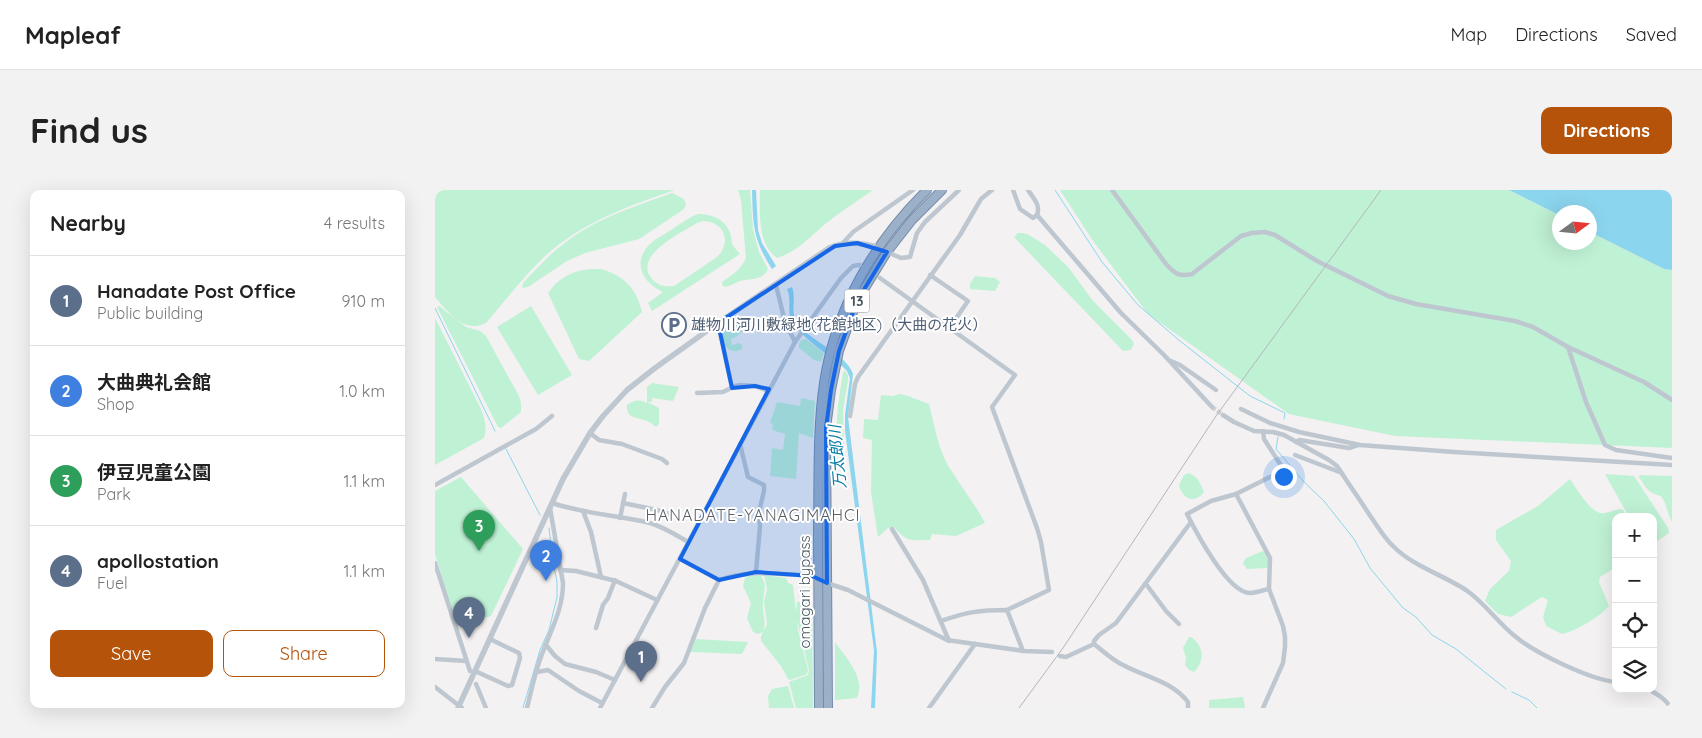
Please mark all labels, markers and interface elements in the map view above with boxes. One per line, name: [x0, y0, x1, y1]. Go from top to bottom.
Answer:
text: Mapleaf: [25, 20, 121, 50]
text: Map: [1450, 23, 1487, 46]
text: Directions: [1515, 23, 1598, 46]
text: Saved: [1626, 23, 1677, 46]
button: Directions: [1541, 107, 1672, 154]
text: Find us: [30, 108, 148, 152]
north arrow: [1552, 205, 1597, 250]
text: Nearby: [50, 210, 126, 236]
text: 4 results: [324, 213, 385, 233]
text: Hanadate Post Office: [97, 279, 296, 303]
road number: 13: [845, 290, 869, 312]
text: 1: [63, 291, 69, 311]
text: 910 m: [342, 291, 385, 311]
text: Public building: [97, 303, 203, 323]
parking icon: 雄物川河川敷緑地(花館地区)（大曲の花火）: [661, 312, 687, 338]
place label: 雄物川河川敷緑地(花館地区)（大曲の花火）: [691, 315, 987, 334]
text: 大曲典礼会館: [97, 370, 211, 394]
text: 2: [61, 381, 71, 401]
text: 1.0 km: [339, 381, 385, 401]
text: Shop: [97, 394, 134, 414]
water label: 万太郎川: [824, 422, 850, 490]
text: 伊豆児童公園: [97, 460, 211, 484]
your location: [1271, 464, 1297, 490]
text: 3: [62, 471, 70, 491]
text: 1.1 km: [343, 471, 385, 491]
text: Park: [97, 484, 131, 504]
district label: HANADATE-YANAGIMAHCI: [645, 505, 861, 525]
pin: 3: [463, 510, 495, 551]
map controls: [1612, 513, 1657, 693]
button: +: [1612, 513, 1657, 558]
street label: omagari bypass: [795, 535, 814, 649]
pin: 2: [530, 540, 562, 581]
text: apollostation: [97, 549, 219, 573]
button: −: [1612, 558, 1657, 603]
text: 4: [61, 561, 71, 581]
text: 1.1 km: [343, 561, 385, 581]
text: Fuel: [97, 573, 128, 593]
pin: 4: [453, 597, 485, 638]
button: locate: [1612, 603, 1657, 648]
button: Save: [50, 630, 213, 677]
button: Share: [223, 630, 385, 677]
pin: 1: [625, 641, 657, 682]
button: layers: [1612, 648, 1657, 693]

